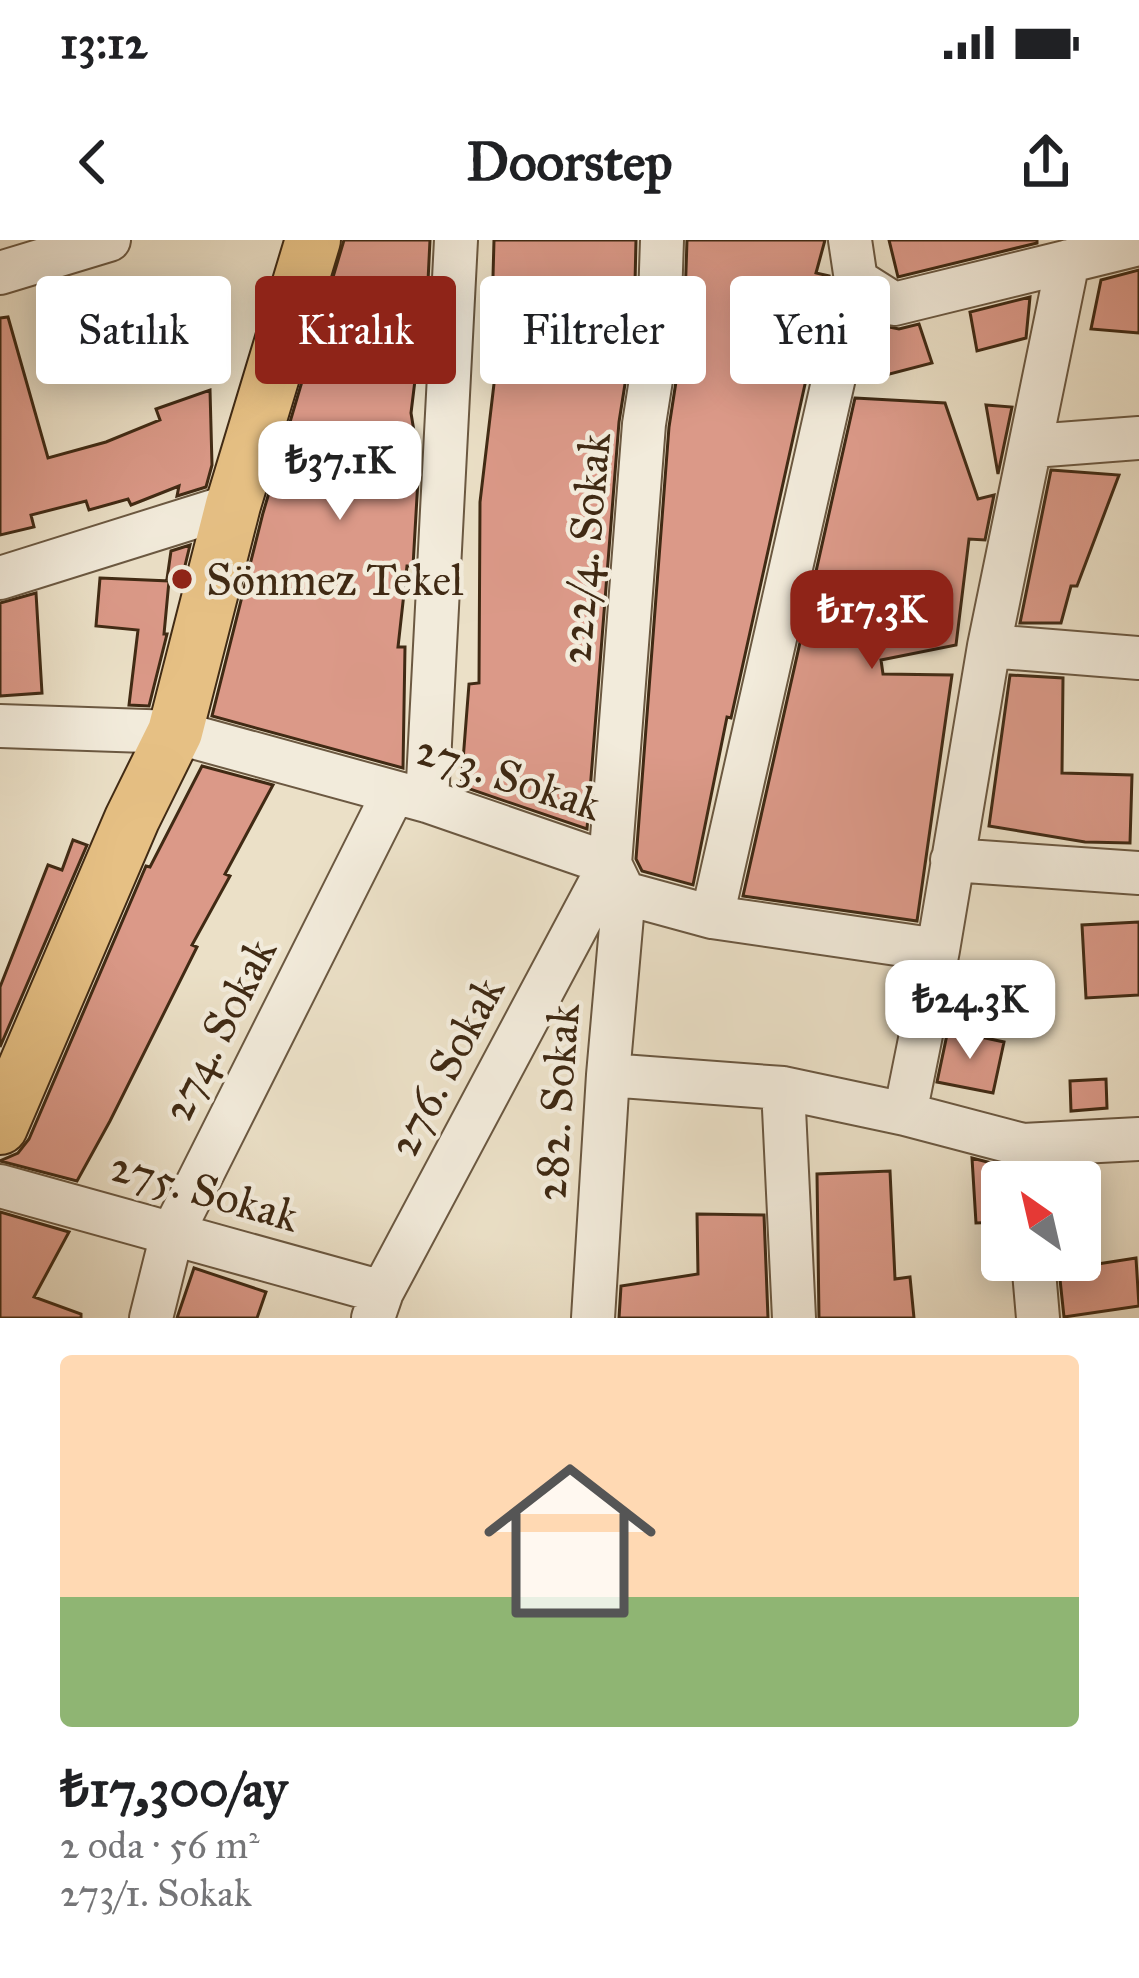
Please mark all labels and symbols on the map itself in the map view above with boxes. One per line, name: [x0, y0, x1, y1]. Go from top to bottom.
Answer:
pin: ₺37.1K: [242, 421, 438, 523]
street label: 222/4. Sokak: [547, 430, 622, 666]
place label: Sönmez Tekel: [206, 552, 464, 607]
marker: Sönmez Tekel: [169, 566, 195, 592]
pin: ₺17.3K: [774, 570, 970, 672]
street label: 273. Sokak: [409, 721, 608, 832]
street label: 274. Sokak: [149, 928, 288, 1130]
pin: ₺24.3K: [872, 960, 1068, 1062]
street label: 276. Sokak: [375, 967, 516, 1166]
street label: 282. Sokak: [522, 1001, 591, 1203]
street label: 275. Sokak: [104, 1137, 305, 1244]
north arrow: [981, 1161, 1101, 1281]

